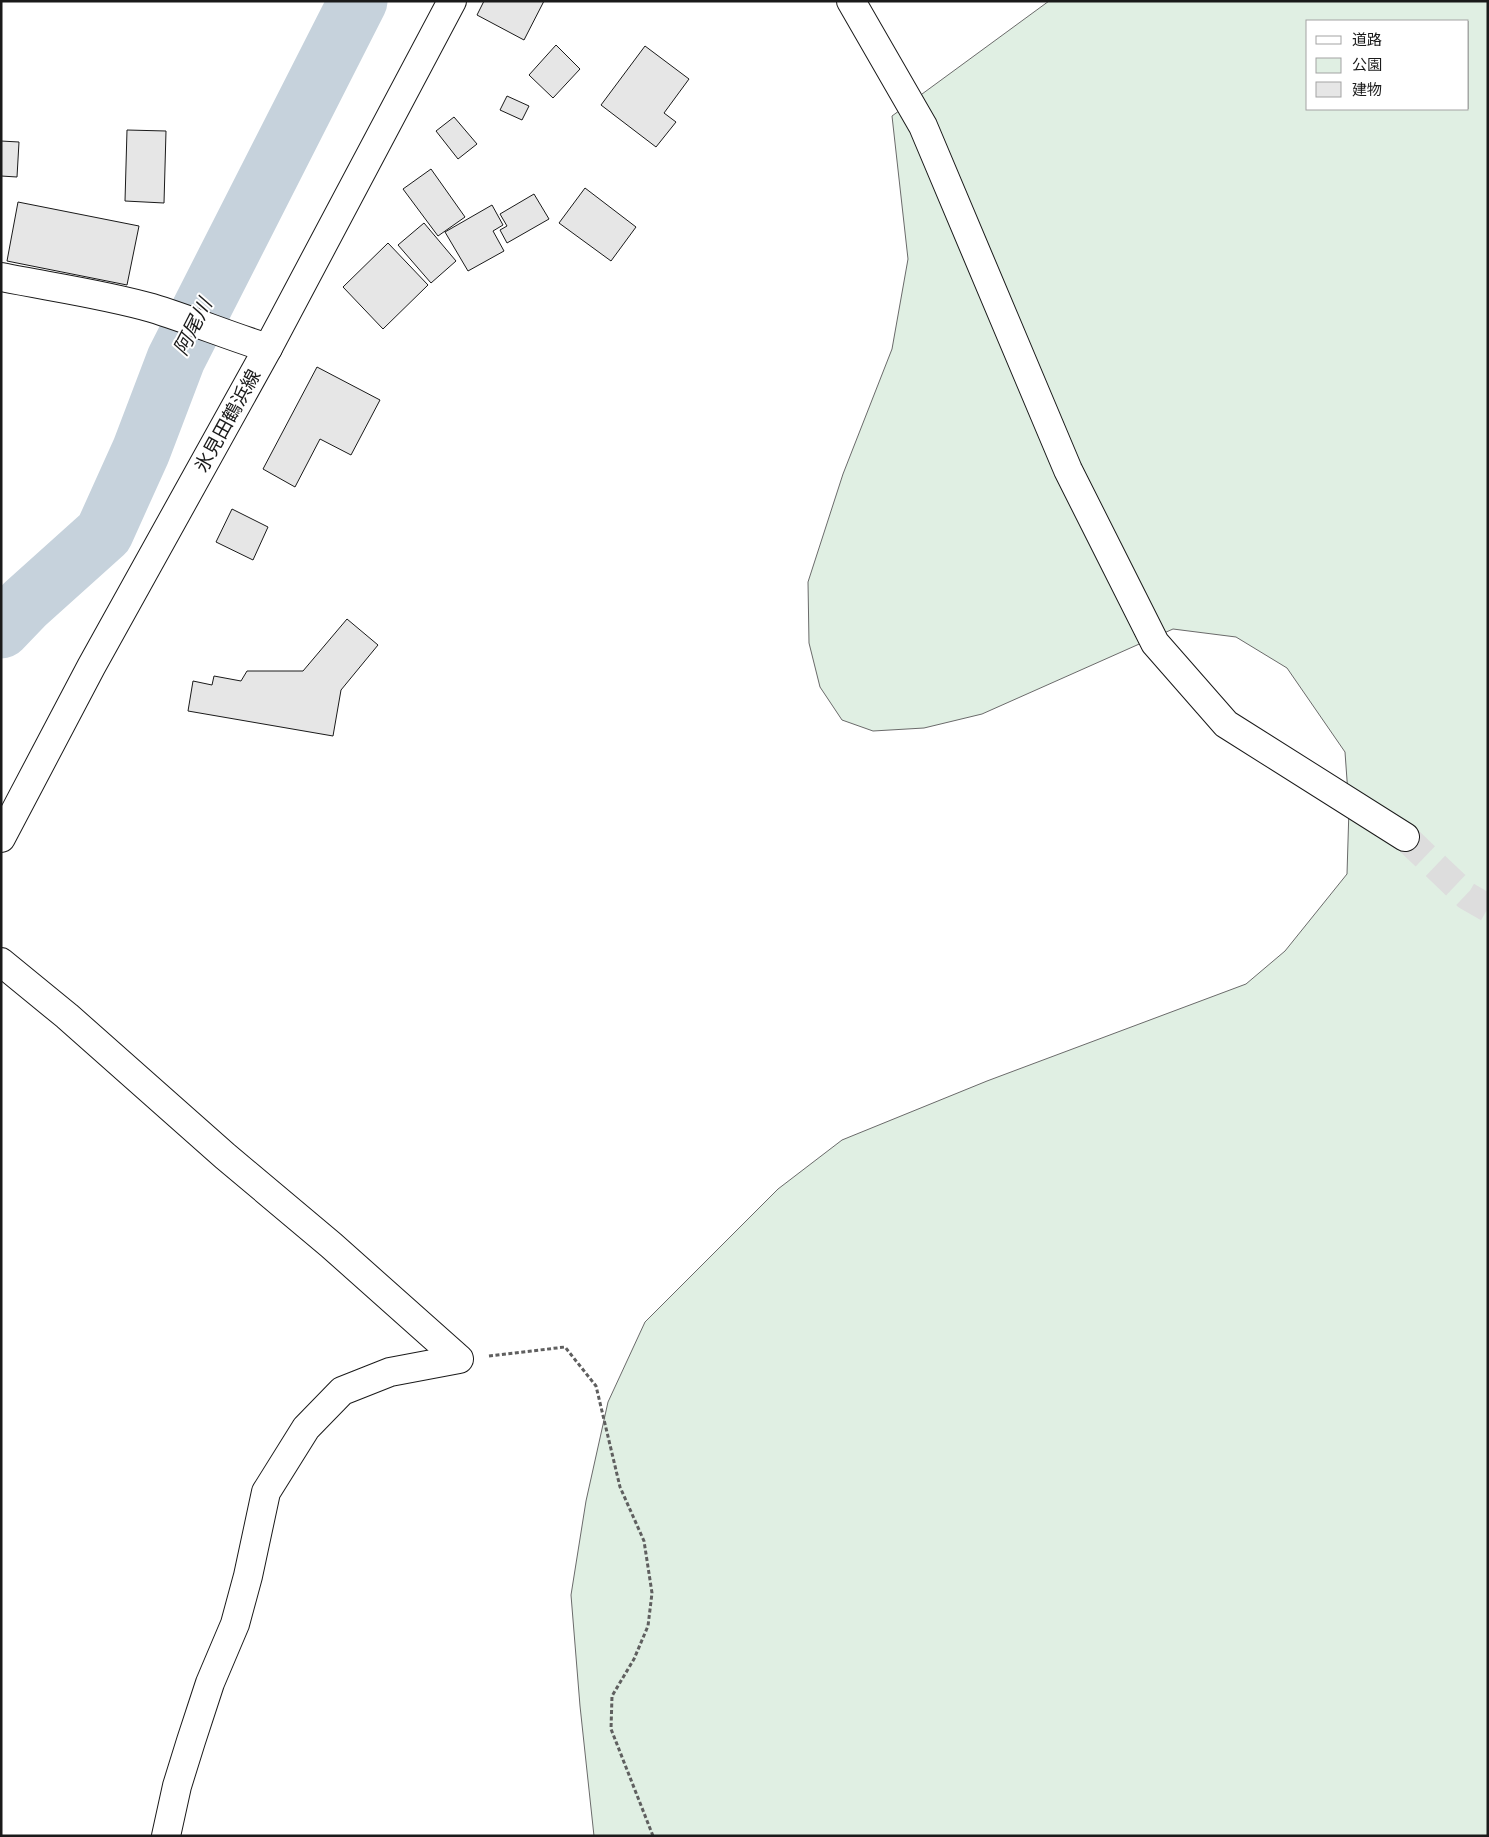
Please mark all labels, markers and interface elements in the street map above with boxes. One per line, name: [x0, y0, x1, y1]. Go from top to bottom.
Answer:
legend: [1306, 20, 1469, 110]
text: 道路: [1352, 31, 1382, 49]
text: 公園: [1352, 56, 1382, 74]
text: 建物: [1352, 81, 1382, 99]
water label: 阿尾川: [168, 293, 219, 359]
street label: 氷見田鶴浜線: [190, 365, 266, 477]

